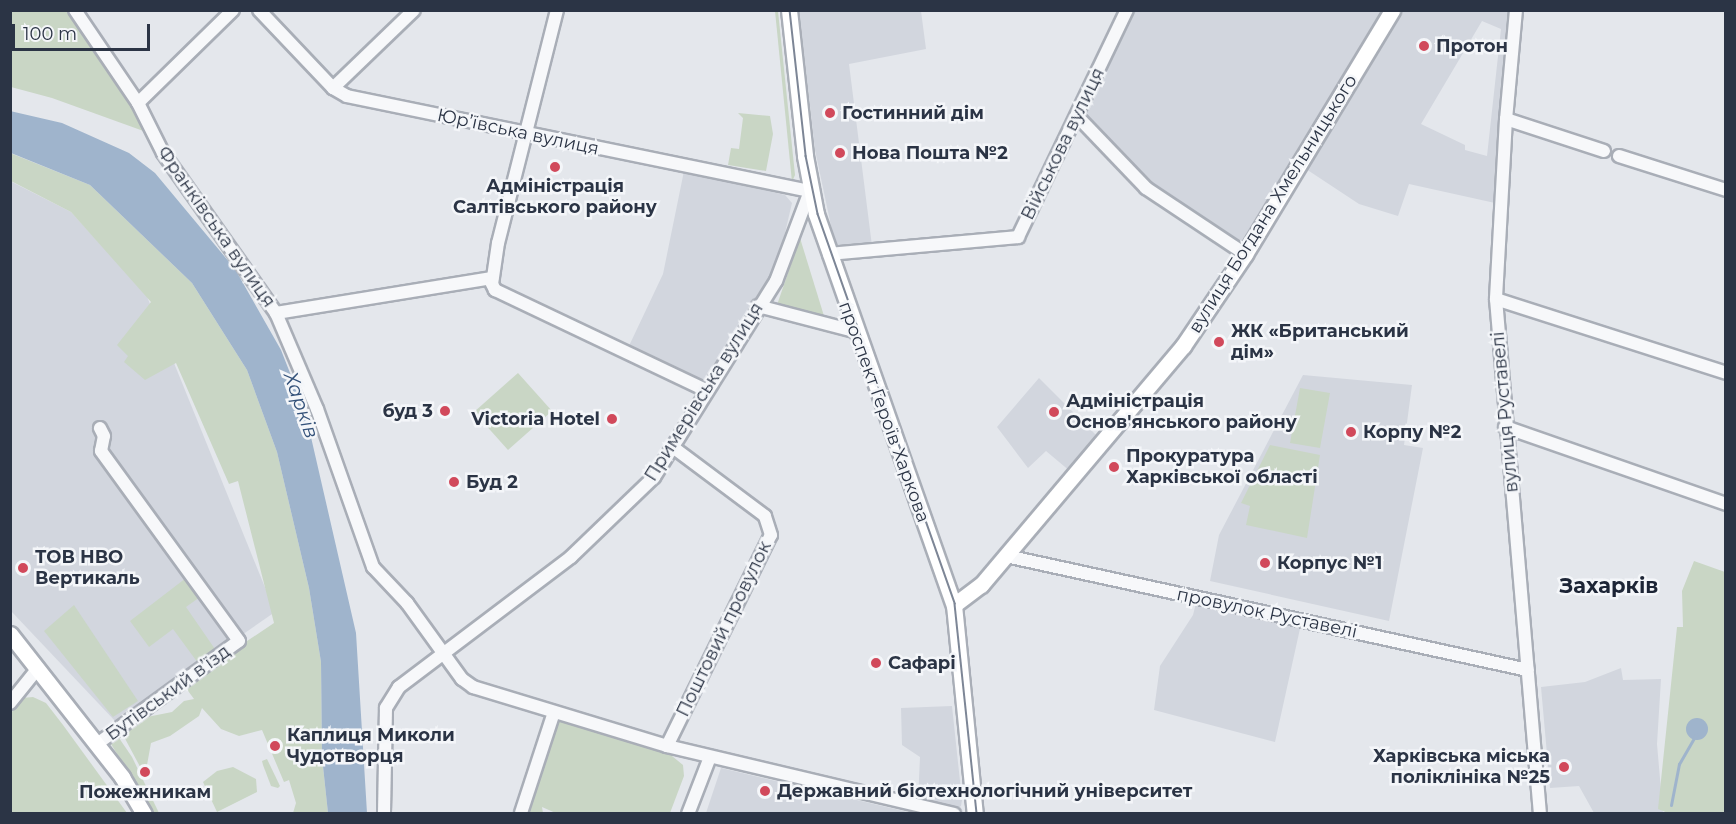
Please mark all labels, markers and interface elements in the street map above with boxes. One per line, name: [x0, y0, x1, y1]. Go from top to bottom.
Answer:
scale bar: [15, 12, 153, 50]
text: 100 m: [23, 23, 77, 45]
place label: Протон: [1436, 35, 1508, 57]
marker: Протон: [1417, 39, 1431, 53]
street label: Військова вулиця: [1017, 65, 1109, 223]
street label: вулиця Богдана Хмельницького: [1184, 71, 1362, 337]
place label: Гостинний дім: [842, 102, 984, 124]
street label: Юр’ївська вулиця: [435, 104, 601, 160]
marker: Гостинний дім: [823, 106, 837, 120]
place label: Нова Пошта №2: [852, 142, 1008, 164]
street label: Франківська вулиця: [152, 143, 280, 311]
marker: Нова Пошта №2: [833, 146, 847, 160]
marker: Адміністрація Салтівського району: [548, 160, 562, 174]
place label: Адміністрація Салтівського району: [453, 176, 657, 219]
street label: Примерівська вулиця: [640, 299, 768, 485]
street label: проспект Героїв Харкова: [834, 299, 934, 525]
place label: ЖК «Британський дім»: [1231, 321, 1409, 364]
street label: вулиця Руставелі: [1487, 330, 1523, 494]
marker: ЖК «Британський дім»: [1212, 335, 1226, 349]
water label: Харків: [278, 368, 324, 442]
place label: Адміністрація Основ'янського району: [1066, 391, 1297, 434]
place label: буд 3: [382, 400, 433, 422]
marker: буд 3: [438, 404, 452, 418]
marker: Адміністрація Основ'янського району: [1047, 405, 1061, 419]
place label: Victoria Hotel: [471, 408, 600, 430]
marker: Victoria Hotel: [605, 412, 619, 426]
place label: Корпу №2: [1363, 421, 1461, 443]
marker: Корпу №2: [1344, 425, 1358, 439]
place label: Прокуратура Харківської області: [1126, 446, 1318, 488]
marker: Прокуратура Харківської області: [1107, 460, 1121, 474]
place label: Буд 2: [466, 471, 518, 493]
marker: Буд 2: [447, 475, 461, 489]
street label: Поштовий провулок: [672, 538, 776, 720]
place label: ТОВ НВО Вертикаль: [35, 547, 140, 590]
place label: Корпус №1: [1277, 552, 1382, 574]
marker: Корпус №1: [1258, 556, 1272, 570]
marker: ТОВ НВО Вертикаль: [16, 561, 30, 575]
district label: Захарків: [1560, 573, 1658, 599]
street label: провулок Руставелі: [1175, 583, 1359, 643]
street label: Бутівський в’їзд: [102, 641, 234, 745]
place label: Сафарі: [888, 652, 956, 674]
marker: Сафарі: [869, 656, 883, 670]
place label: Каплиця Миколи Чудотворця: [287, 725, 455, 768]
marker: Каплиця Миколи Чудотворця: [268, 739, 282, 753]
place label: Харківська міська поліклініка №25: [1373, 746, 1550, 789]
marker: Харківська міська поліклініка №25: [1555, 758, 1573, 776]
marker: Пожежникам: [138, 765, 152, 779]
place label: Державний біотехнологічний університет: [777, 780, 1192, 802]
place label: Пожежникам: [79, 781, 211, 803]
marker: Державний біотехнологічний університет: [758, 784, 772, 798]

